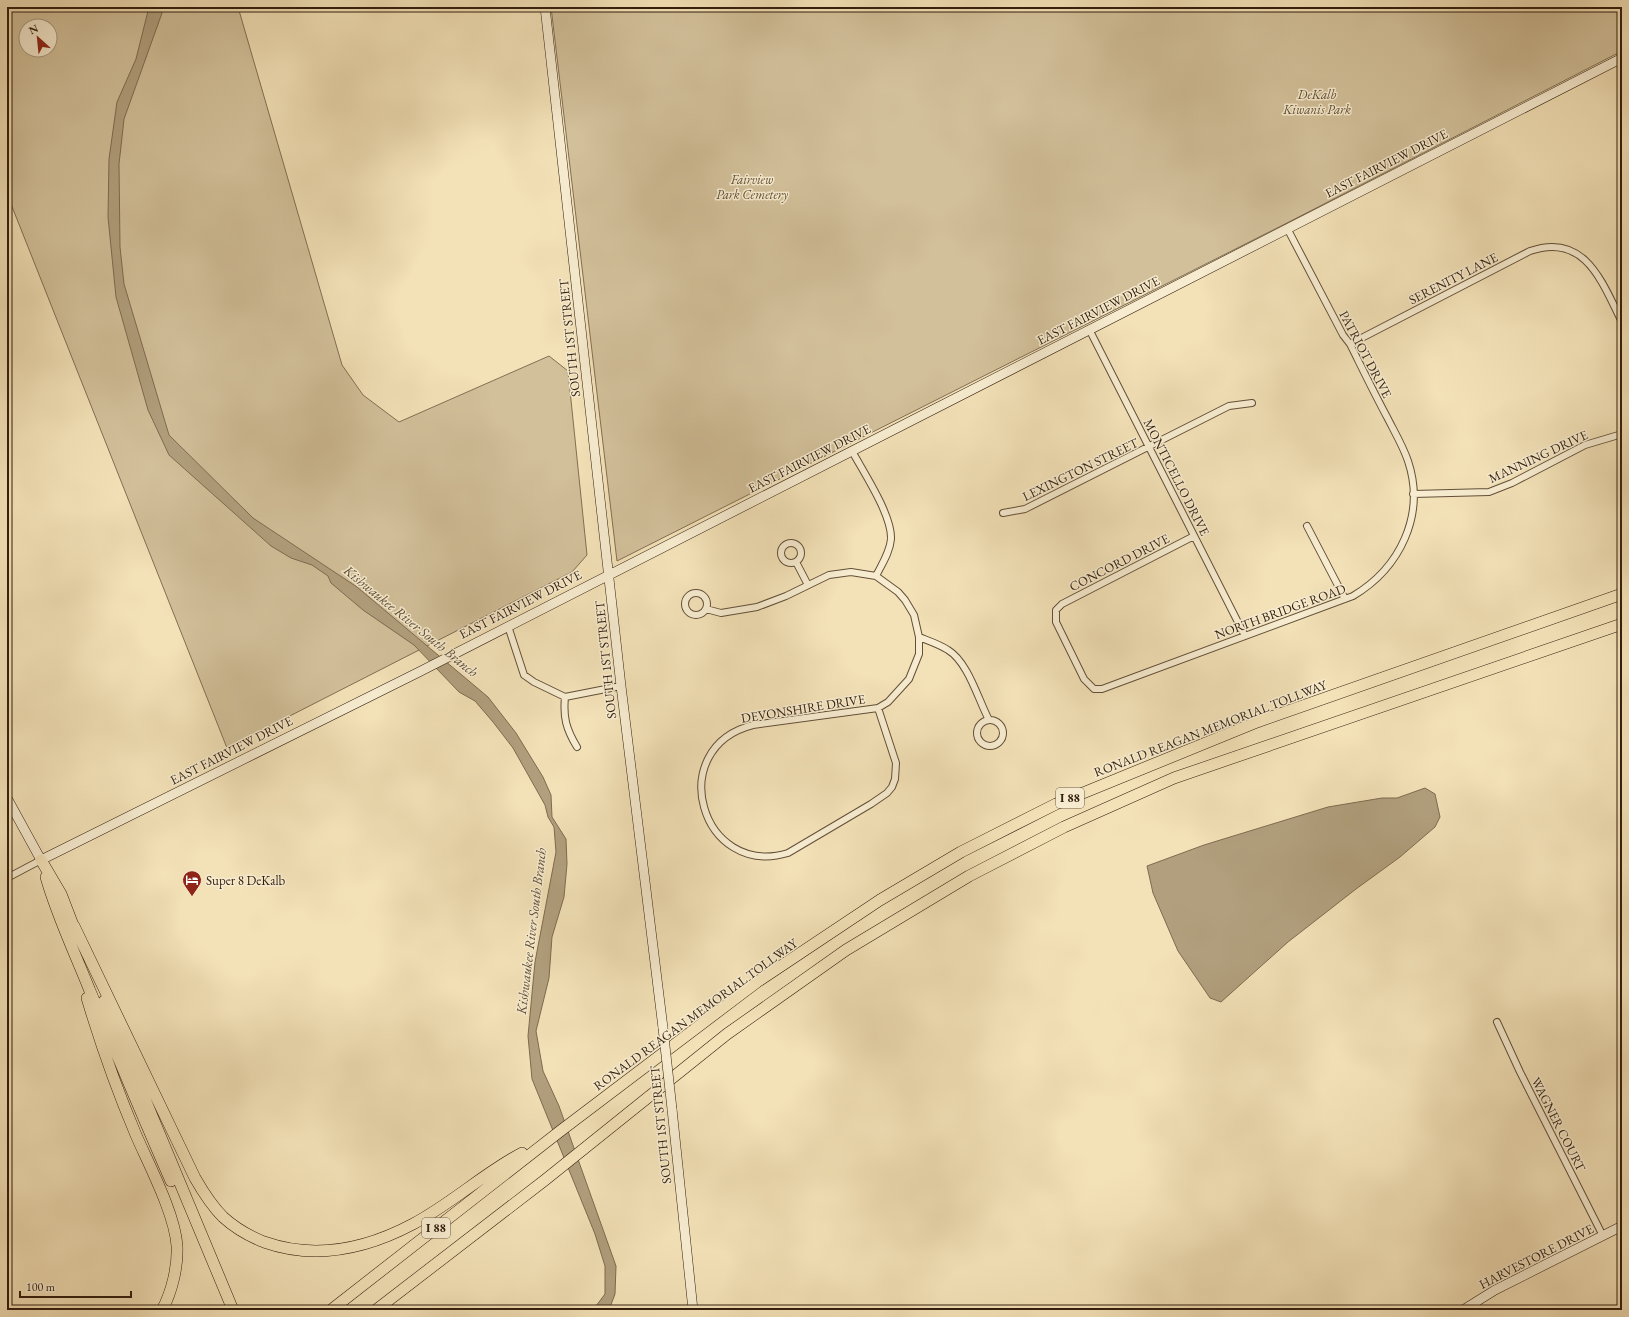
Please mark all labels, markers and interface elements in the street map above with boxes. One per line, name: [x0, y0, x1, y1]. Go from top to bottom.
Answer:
north arrow: [18, 18, 58, 58]
text: N: [26, 21, 41, 37]
park label: DeKalb Kiwanis Park: [1282, 86, 1351, 118]
street label: EAST FAIRVIEW DRIVE: [1322, 125, 1450, 202]
park label: Fairview Park Cemetery: [716, 171, 789, 203]
street label: SERENITY LANE: [1406, 249, 1501, 308]
street label: EAST FAIRVIEW DRIVE: [1034, 272, 1162, 349]
street label: SOUTH 1ST STREET: [555, 278, 584, 398]
street label: PATRIOT DRIVE: [1335, 308, 1396, 401]
street label: MONTICELLO DRIVE: [1140, 416, 1213, 539]
street label: EAST FAIRVIEW DRIVE: [745, 420, 873, 497]
street label: MANNING DRIVE: [1486, 426, 1591, 487]
street label: LEXINGTON STREET: [1019, 434, 1141, 505]
street label: CONCORD DRIVE: [1066, 530, 1172, 595]
water label: Kishwaukee River South Branch: [339, 561, 482, 681]
street label: EAST FAIRVIEW DRIVE: [456, 566, 584, 643]
street label: NORTH BRIDGE ROAD: [1212, 580, 1348, 643]
street label: SOUTH 1ST STREET: [591, 600, 620, 720]
street label: RONALD REAGAN MEMORIAL TOLLWAY: [1091, 676, 1330, 781]
street label: DEVONSHIRE DRIVE: [740, 690, 866, 727]
street label: EAST FAIRVIEW DRIVE: [167, 712, 295, 789]
road number: I 88: [1056, 788, 1084, 808]
water label: Kishwaukee River South Branch: [512, 847, 550, 1016]
hotel icon: Super 8 DeKalb: [181, 869, 203, 897]
place label: Super 8 DeKalb: [206, 872, 286, 889]
street label: RONALD REAGAN MEMORIAL TOLLWAY: [590, 934, 802, 1094]
street label: SOUTH 1ST STREET: [646, 1065, 675, 1185]
street label: WAGNER COURT: [1528, 1074, 1590, 1174]
road number: I 88: [422, 1218, 450, 1238]
street label: HARVESTORE DRIVE: [1476, 1220, 1596, 1293]
scale bar: [20, 1273, 131, 1299]
text: 100 m: [26, 1279, 56, 1295]

